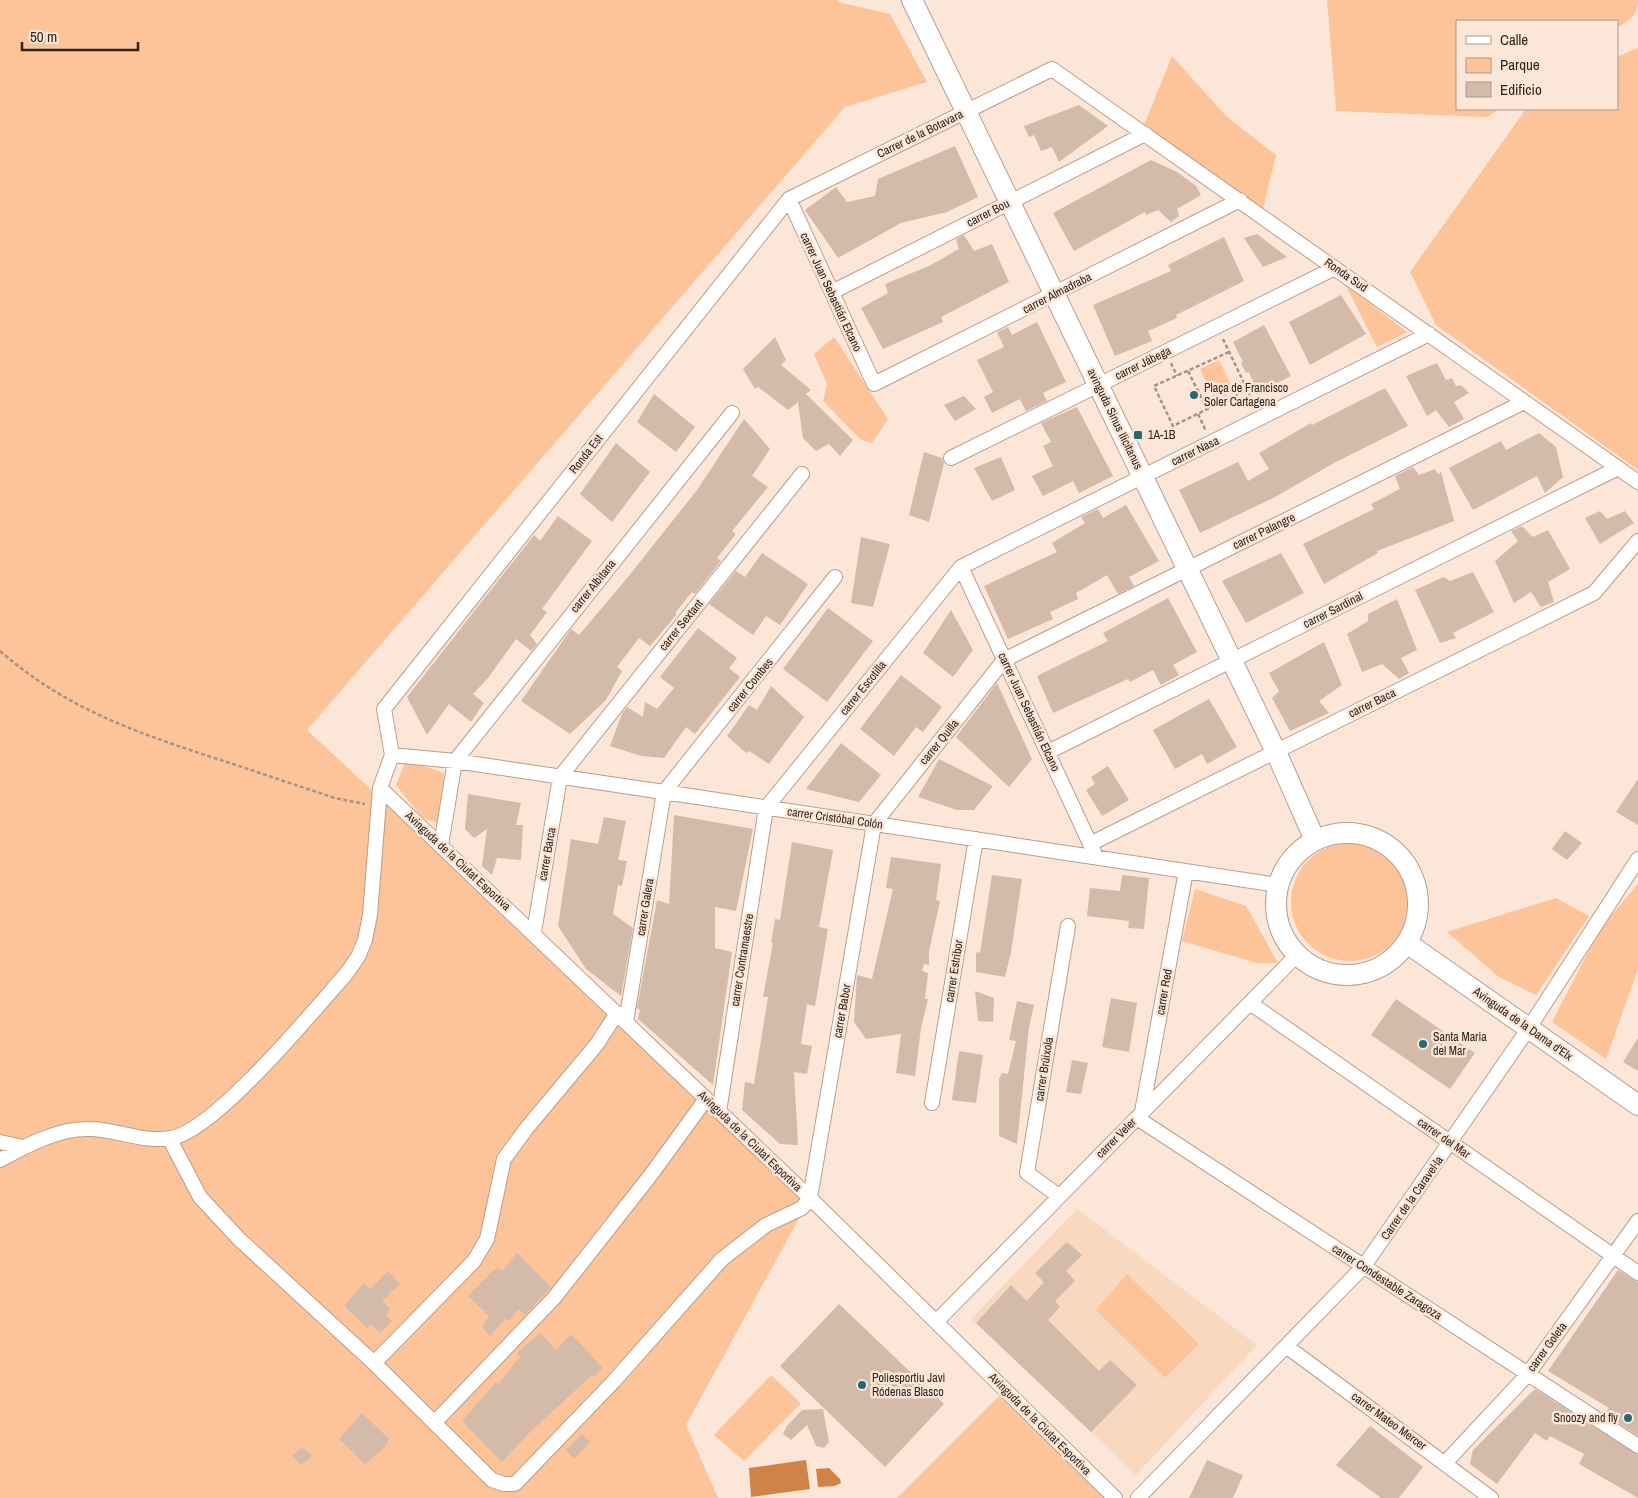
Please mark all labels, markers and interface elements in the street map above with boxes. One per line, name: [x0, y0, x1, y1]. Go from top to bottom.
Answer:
scale bar: [22, 20, 139, 52]
legend: [1456, 20, 1618, 110]
text: 50 m: [30, 26, 57, 47]
text: Calle: [1500, 29, 1528, 50]
text: Parque: [1500, 54, 1540, 75]
text: Edificio: [1500, 79, 1542, 100]
street label: Carrer de la Botavara: [874, 106, 966, 162]
street label: carrer Bou: [964, 195, 1012, 231]
street label: carrer Juan Sebastián Elcano: [796, 230, 866, 354]
street label: Ronda Sud: [1321, 254, 1371, 296]
street label: carrer Almadraba: [1020, 269, 1095, 317]
street label: carrer Jábega: [1112, 342, 1174, 383]
street label: avinguda Sinus Ilicitanus: [1084, 366, 1146, 472]
place label: Plaça de Francisco Soler Cartagena: [1204, 380, 1288, 410]
marker: Plaça de Francisco Soler Cartagena: [1188, 389, 1200, 401]
place label: 1A-1B: [1148, 427, 1176, 443]
marker: 1A-1B: [1132, 429, 1144, 441]
street label: Ronda Est: [566, 431, 607, 477]
street label: carrer Nasa: [1168, 432, 1222, 469]
street label: carrer Palangre: [1230, 509, 1298, 553]
street label: carrer Albitana: [567, 556, 620, 616]
street label: carrer Sardinal: [1300, 588, 1366, 632]
street label: carrer Sextant: [655, 596, 707, 654]
street label: carrer Juan Sebastián Elcano: [994, 650, 1064, 774]
street label: carrer Combes: [723, 655, 777, 715]
street label: carrer Escotilla: [836, 657, 890, 719]
street label: carrer Baca: [1346, 684, 1399, 721]
street label: carrer Quilla: [916, 716, 963, 768]
street label: carrer Cristóbal Colón: [786, 803, 884, 833]
street label: Avinguda de la Ciutat Esportiva: [401, 807, 515, 915]
street label: carrer Barca: [534, 825, 560, 882]
street label: carrer Galera: [633, 877, 658, 937]
street label: carrer Contramaestre: [727, 913, 757, 1007]
street label: carrer Estribor: [941, 938, 967, 1003]
street label: carrer Red: [1152, 968, 1176, 1016]
street label: carrer Babor: [829, 982, 855, 1039]
street label: Avinguda de la Dama d'Elx: [1469, 983, 1576, 1065]
place label: Santa Maria del Mar: [1433, 1029, 1487, 1059]
street label: carrer Brúixola: [1031, 1035, 1057, 1102]
marker: Santa Maria del Mar: [1417, 1038, 1429, 1050]
street label: Avinguda de la Ciutat Esportiva: [694, 1086, 806, 1195]
street label: carrer Veler: [1092, 1114, 1140, 1162]
street label: carrer del Mar: [1414, 1114, 1474, 1163]
street label: Carrer de la Caravel·la: [1377, 1152, 1447, 1243]
street label: carrer Condestable Zaragoza: [1329, 1240, 1445, 1324]
street label: carrer Goleta: [1524, 1319, 1571, 1375]
street label: Avinguda de la Ciutat Esportiva: [985, 1369, 1095, 1479]
place label: Poliesportiu Javi Ródenas Blasco: [872, 1370, 945, 1400]
marker: Poliesportiu Javi Ródenas Blasco: [856, 1379, 868, 1391]
street label: carrer Mateo Mercer: [1348, 1388, 1430, 1454]
place label: Snoozy and fly: [1553, 1410, 1618, 1426]
marker: Snoozy and fly: [1622, 1412, 1634, 1424]

